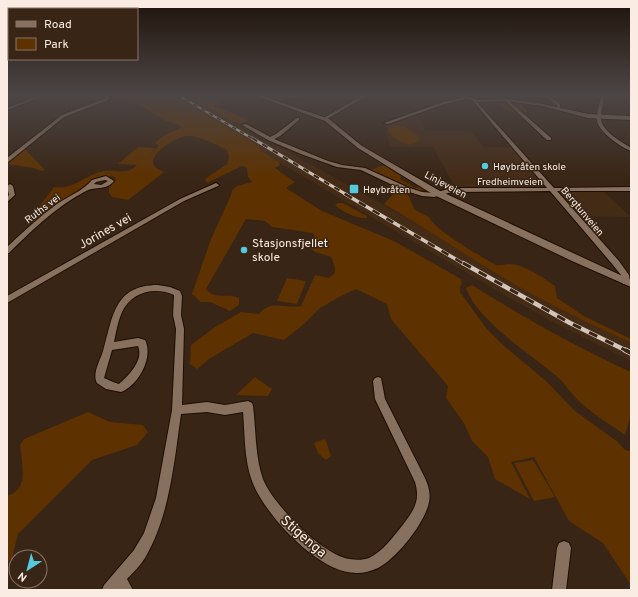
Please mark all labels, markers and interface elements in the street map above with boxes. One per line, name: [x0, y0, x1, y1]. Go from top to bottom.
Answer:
legend: [8, 8, 138, 60]
text: Road: [44, 17, 72, 33]
text: Park: [44, 37, 69, 53]
marker: Høybråten skole: [480, 161, 490, 171]
place label: Høybråten skole: [493, 161, 566, 174]
street label: Linjeveien: [422, 169, 469, 202]
street label: Fredheimveien: [477, 176, 543, 189]
marker: Høybråten: [348, 183, 360, 195]
place label: Høybråten: [363, 184, 410, 197]
street label: Bergtunveien: [557, 185, 606, 239]
street label: Ruths vei: [22, 192, 63, 227]
street label: Jorines vei: [76, 210, 135, 253]
place label: Stasjonsfjellet skole: [252, 236, 328, 266]
marker: Stasjonsfjellet skole: [239, 245, 249, 255]
street label: Stigenga: [276, 512, 330, 562]
north arrow: [8, 549, 48, 589]
text: N: [15, 568, 30, 584]

